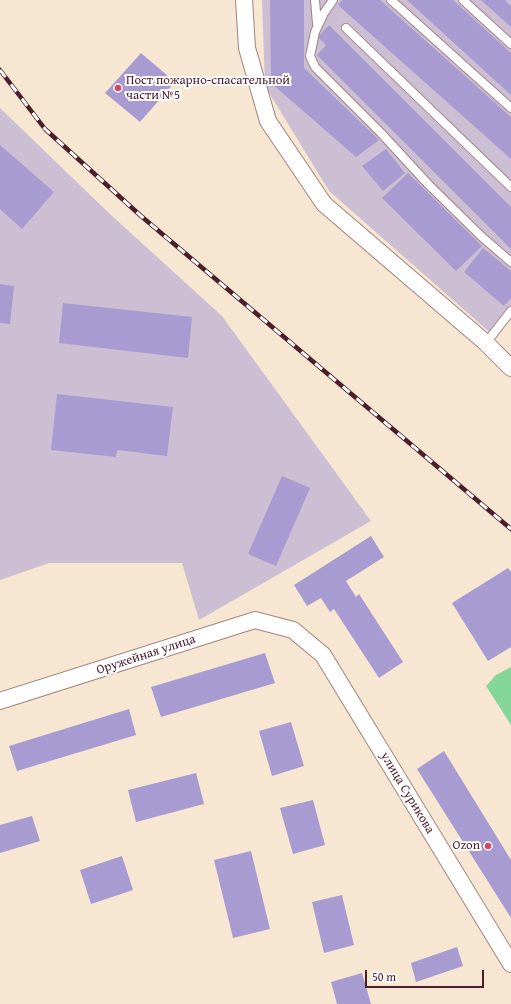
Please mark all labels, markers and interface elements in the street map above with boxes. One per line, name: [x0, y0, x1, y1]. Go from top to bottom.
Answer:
place label: Пост пожарно-спасательной части №5: [126, 73, 290, 104]
marker: Пост пожарно-спасательной части №5: [113, 83, 123, 93]
street label: Оружейная улица: [95, 632, 197, 678]
street label: улица Сурикова: [377, 749, 437, 837]
place label: Ozon: [452, 838, 480, 854]
marker: Ozon: [483, 841, 493, 851]
scale bar: [367, 962, 486, 988]
text: 50 m: [372, 968, 396, 985]

